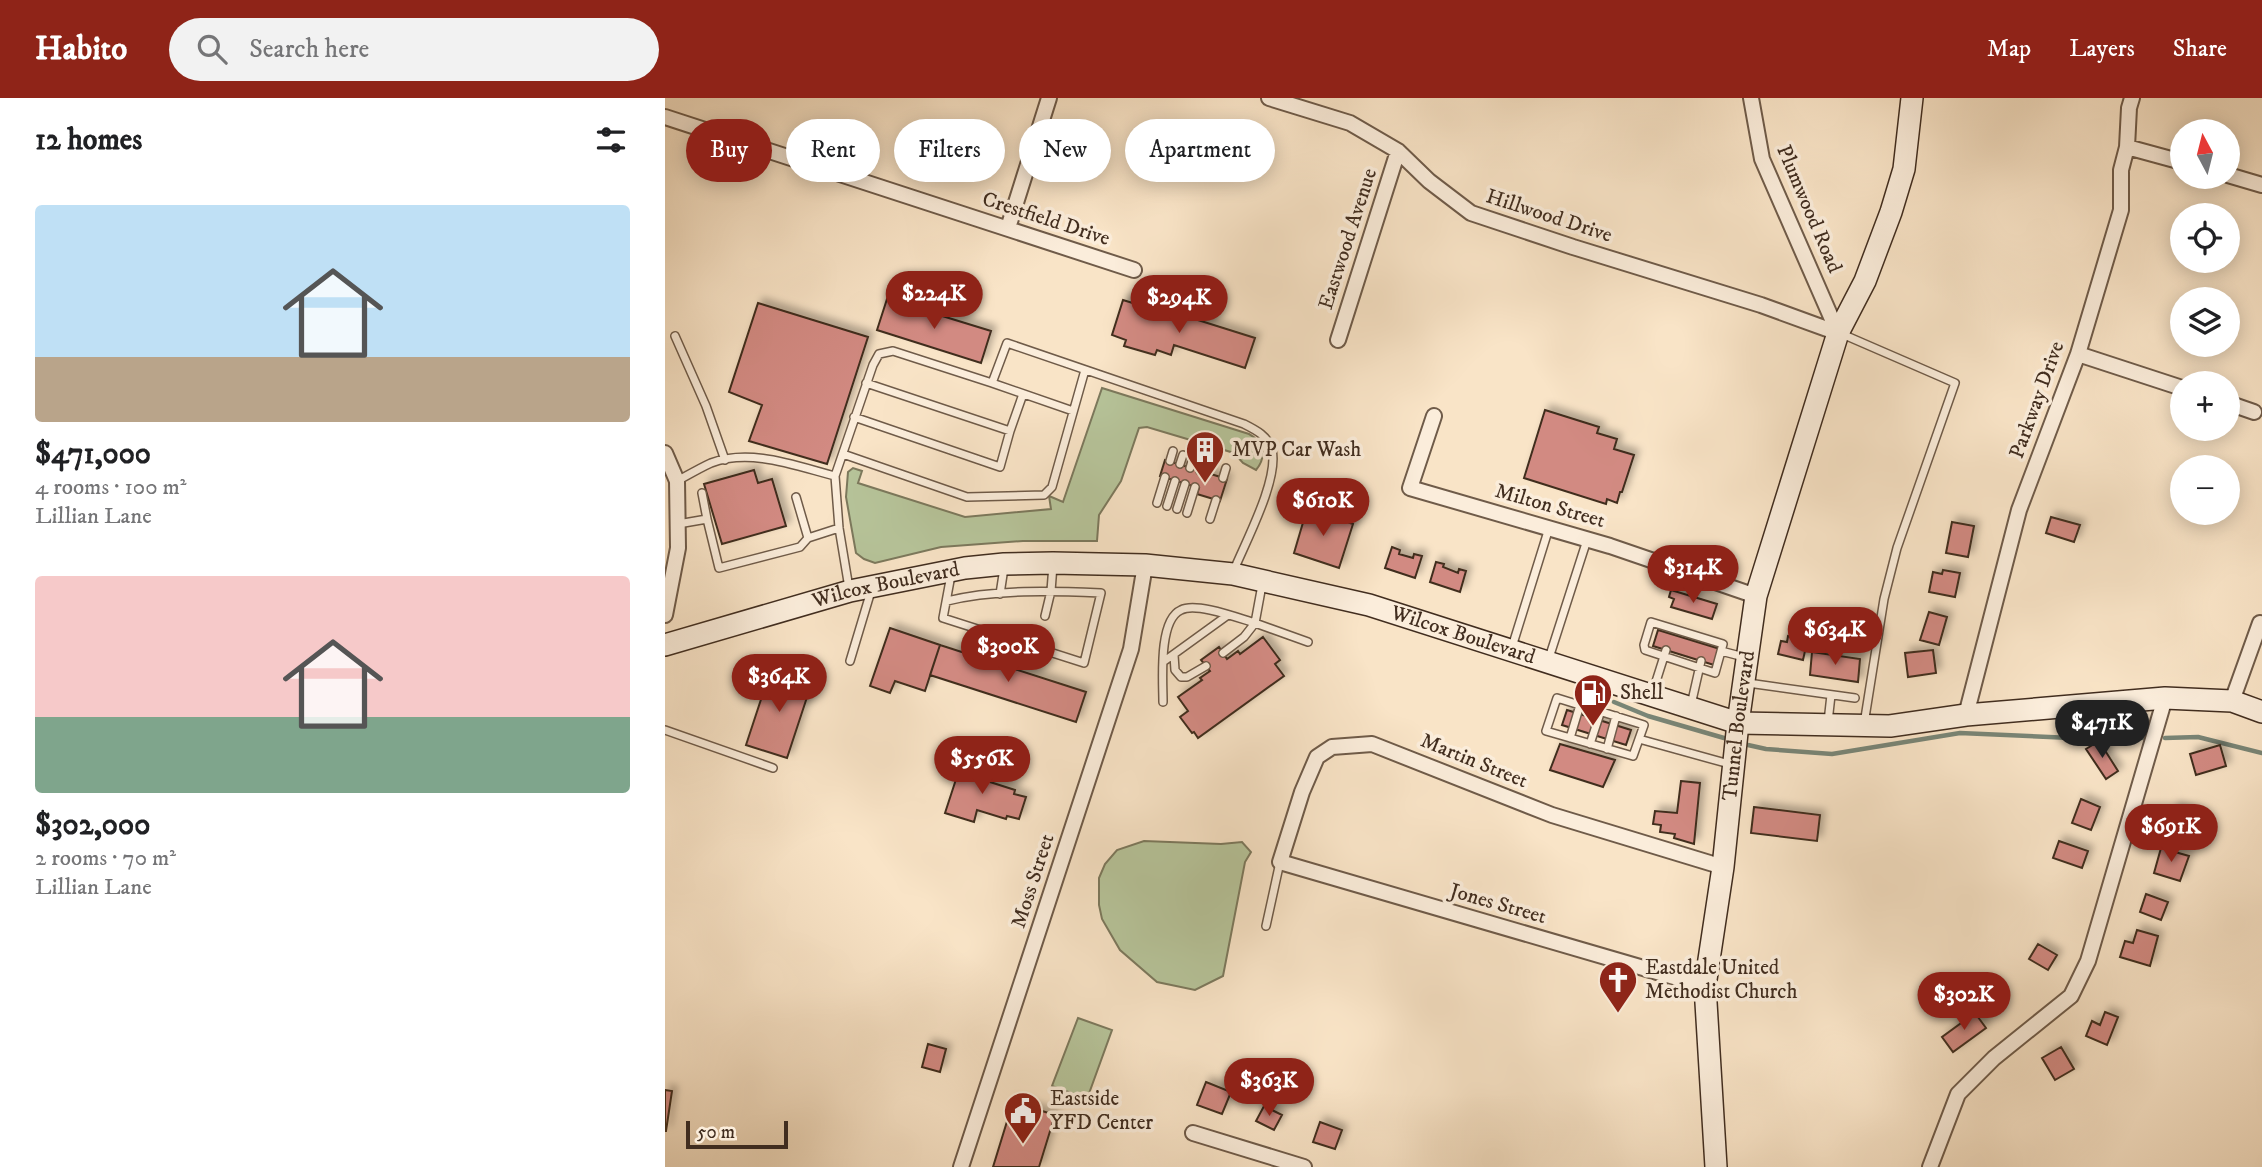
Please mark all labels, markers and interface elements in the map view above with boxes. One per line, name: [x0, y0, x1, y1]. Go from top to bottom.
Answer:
search box: [169, 18, 659, 81]
text: Habito: [35, 29, 127, 70]
icon: search: [193, 30, 231, 68]
text: Search here: [249, 33, 369, 66]
text: Map: [1987, 34, 2031, 64]
text: Layers: [2069, 34, 2135, 64]
text: Share: [2173, 34, 2227, 64]
chip: Buy: [686, 119, 772, 182]
chip: Rent: [786, 119, 880, 182]
chip: Filters: [894, 119, 1005, 182]
chip: New: [1019, 119, 1111, 182]
chip: Apartment: [1125, 119, 1275, 182]
north arrow: [2170, 119, 2240, 189]
map controls: [2170, 119, 2240, 525]
icon: filters: [592, 121, 630, 159]
text: 12 homes: [35, 122, 142, 159]
street label: Plumwood Road: [1770, 141, 1848, 277]
street label: Eastwood Avenue: [1313, 165, 1383, 313]
street label: Hillwood Drive: [1483, 183, 1616, 249]
street label: Crestfield Drive: [979, 186, 1113, 252]
button: locate: [2170, 203, 2240, 273]
icon: home: [270, 250, 396, 376]
pin: $224K: [885, 272, 983, 331]
pin: $294K: [1130, 275, 1228, 335]
text: $224K: [902, 279, 966, 308]
text: $294K: [1147, 283, 1211, 312]
button: layers: [2170, 287, 2240, 357]
street label: Parkway Drive: [2004, 338, 2070, 462]
button: +: [2170, 371, 2240, 441]
building icon: MVP Car Wash: [1184, 429, 1226, 484]
text: $471,000: [35, 436, 151, 473]
place label: MVP Car Wash: [1232, 437, 1361, 463]
button: −: [2170, 455, 2240, 525]
text: 4 rooms · 100 m²: [35, 473, 187, 502]
pin: $610K: [1274, 478, 1372, 538]
street label: Milton Street: [1492, 478, 1608, 534]
text: $610K: [1292, 486, 1354, 515]
text: Lillian Lane: [35, 502, 152, 531]
pin: $314K: [1644, 546, 1742, 605]
text: $314K: [1664, 553, 1722, 582]
street label: Wilcox Boulevard: [808, 556, 962, 615]
street label: Wilcox Boulevard: [1387, 600, 1539, 670]
pin: $634K: [1786, 608, 1884, 667]
text: $634K: [1804, 615, 1866, 644]
icon: home: [270, 621, 396, 747]
pin: $300K: [959, 624, 1057, 684]
text: $300K: [977, 632, 1039, 661]
street label: Tunnel Boulevard: [1717, 648, 1761, 802]
pin: $364K: [730, 654, 828, 714]
text: $364K: [748, 662, 810, 691]
fuel station icon: Shell: [1572, 672, 1614, 727]
place label: Shell: [1620, 680, 1664, 706]
pin: $471K: [2053, 700, 2151, 760]
text: $471K: [2071, 708, 2133, 737]
street label: Martin Street: [1417, 728, 1532, 794]
pin: $556K: [933, 736, 1031, 796]
text: $556K: [950, 744, 1014, 773]
pin: $691K: [2122, 804, 2220, 864]
text: $302,000: [35, 807, 150, 844]
text: $691K: [2141, 812, 2201, 841]
street label: Moss Street: [1006, 830, 1060, 931]
text: 2 rooms · 70 m²: [35, 844, 176, 873]
text: Lillian Lane: [35, 873, 152, 902]
street label: Jones Street: [1445, 877, 1549, 930]
place label: Eastdale United Methodist Church: [1645, 955, 1797, 1005]
church icon: Eastdale United Methodist Church: [1597, 959, 1639, 1014]
pin: $302K: [1915, 972, 2013, 1032]
text: $302K: [1934, 980, 1994, 1009]
pin: $363K: [1220, 1058, 1318, 1118]
text: $363K: [1240, 1066, 1298, 1095]
place label: Eastside YFD Center: [1050, 1086, 1153, 1136]
public building icon: Eastside YFD Center: [1002, 1090, 1044, 1145]
scale bar: [686, 1118, 787, 1150]
text: 50 m: [697, 1121, 735, 1144]

